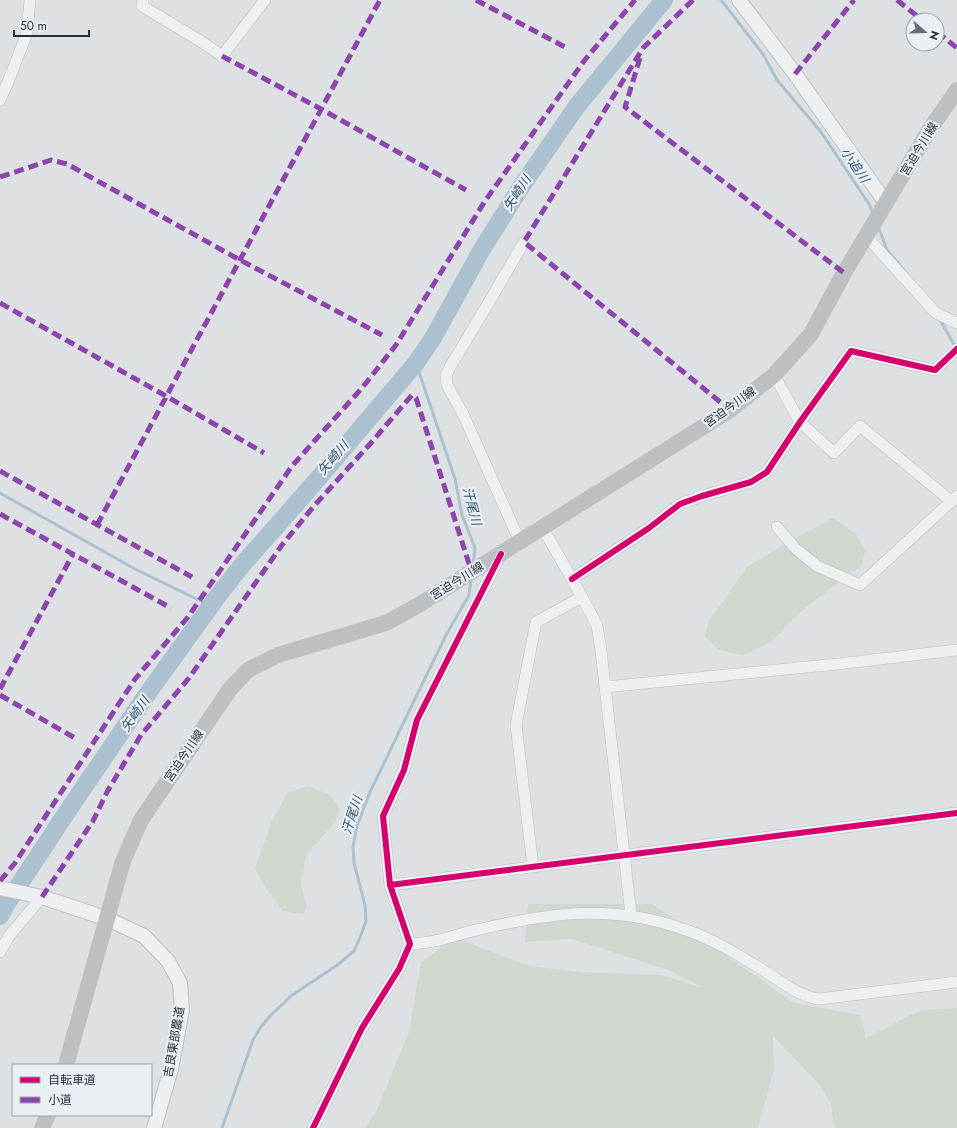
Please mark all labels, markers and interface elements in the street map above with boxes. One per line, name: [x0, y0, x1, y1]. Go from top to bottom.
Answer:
scale bar: [14, 12, 89, 38]
north arrow: [905, 12, 945, 52]
text: 50 m: [20, 17, 47, 35]
text: N: [925, 29, 943, 42]
street label: 宮迫今川線: [896, 119, 942, 179]
water label: 小追川: [836, 144, 875, 188]
water label: 矢崎川: [498, 170, 537, 215]
street label: 宮迫今川線: [700, 382, 760, 432]
water label: 矢崎川: [313, 436, 354, 479]
water label: 汗尾川: [458, 485, 487, 529]
street label: 宮迫今川線: [427, 557, 487, 605]
water label: 矢崎川: [116, 691, 155, 735]
street label: 宮迫今川線: [160, 726, 208, 786]
water label: 汗尾川: [337, 792, 368, 836]
street label: 吉良東部農道: [159, 1005, 189, 1079]
legend: [12, 1064, 152, 1116]
text: 自転車道: [48, 1071, 96, 1089]
text: 小道: [48, 1091, 72, 1109]

